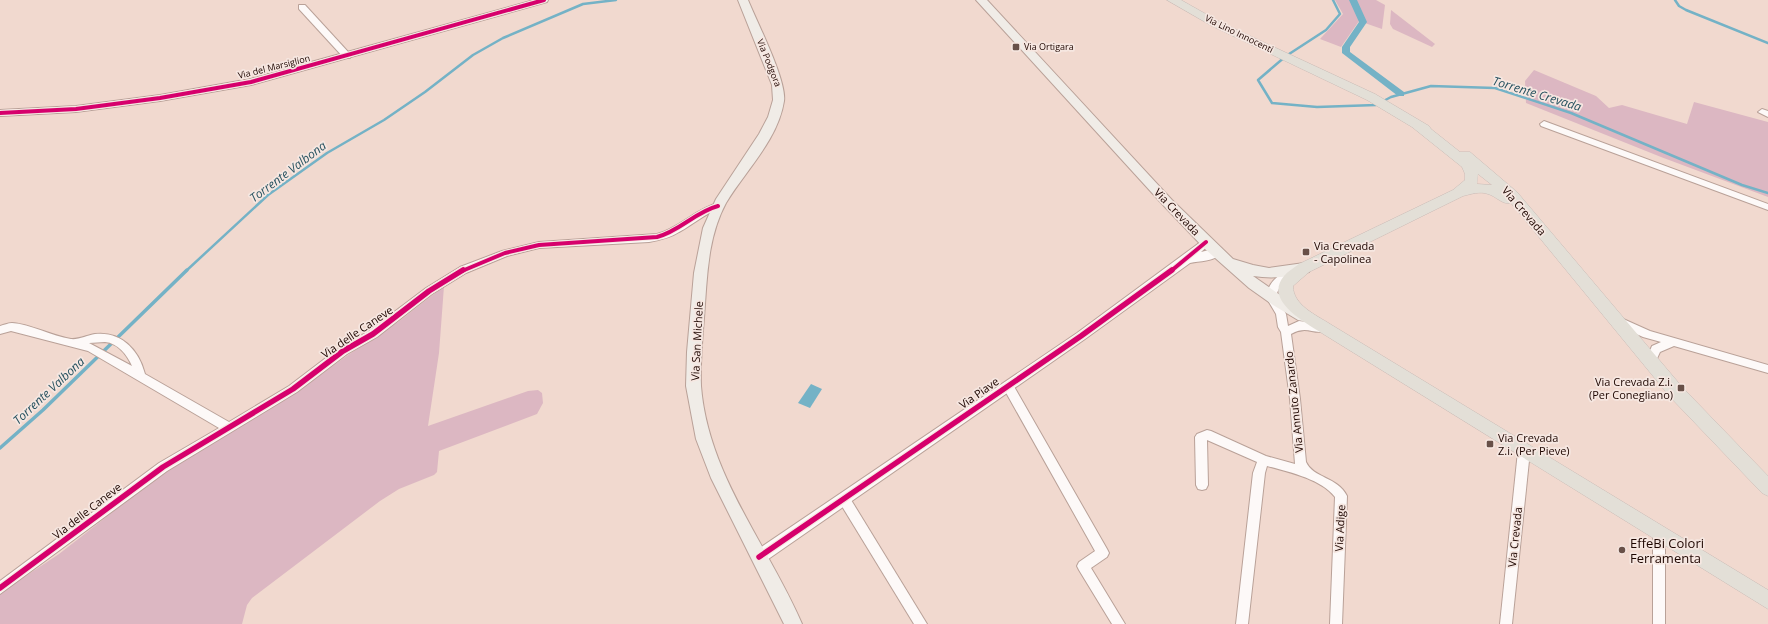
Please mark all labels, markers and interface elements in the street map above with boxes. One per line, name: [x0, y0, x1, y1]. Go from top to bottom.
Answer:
street label: Via Lino Innocenti: [1203, 11, 1276, 56]
street label: Via Podgora: [754, 37, 785, 89]
place label: Via Ortigara: [1024, 40, 1074, 53]
marker: Via Ortigara: [1011, 42, 1021, 52]
street label: Via del Marsiglion: [236, 51, 311, 82]
water label: Torrente Crevada: [1491, 72, 1584, 115]
water label: Torrente Valbona: [246, 137, 330, 206]
street label: Via Crevada: [1499, 183, 1550, 238]
street label: Via Crevada: [1151, 185, 1204, 239]
place label: Via Crevada - Capolinea: [1314, 238, 1374, 266]
marker: Via Crevada - Capolinea: [1301, 247, 1311, 257]
street label: Via San Michele: [687, 301, 706, 381]
street label: Via delle Caneve: [318, 302, 396, 361]
street label: Via Annuto Zanardo: [1281, 350, 1306, 454]
water label: Torrente Valbona: [9, 353, 88, 428]
street label: Via Piave: [956, 373, 1002, 412]
place label: Via Crevada Z.i. (Per Conegliano): [1589, 374, 1673, 402]
marker: Via Crevada Z.i. (Per Conegliano): [1676, 383, 1686, 393]
place label: Via Crevada Z.i. (Per Pieve): [1498, 430, 1570, 458]
marker: Via Crevada Z.i. (Per Pieve): [1485, 439, 1495, 449]
street label: Via delle Caneve: [49, 479, 124, 542]
street label: Via Adige: [1331, 504, 1348, 552]
street label: Via Crevada: [1504, 506, 1525, 568]
place label: EffeBi Colori Ferramenta: [1630, 534, 1704, 567]
marker: EffeBi Colori Ferramenta: [1617, 545, 1627, 555]

